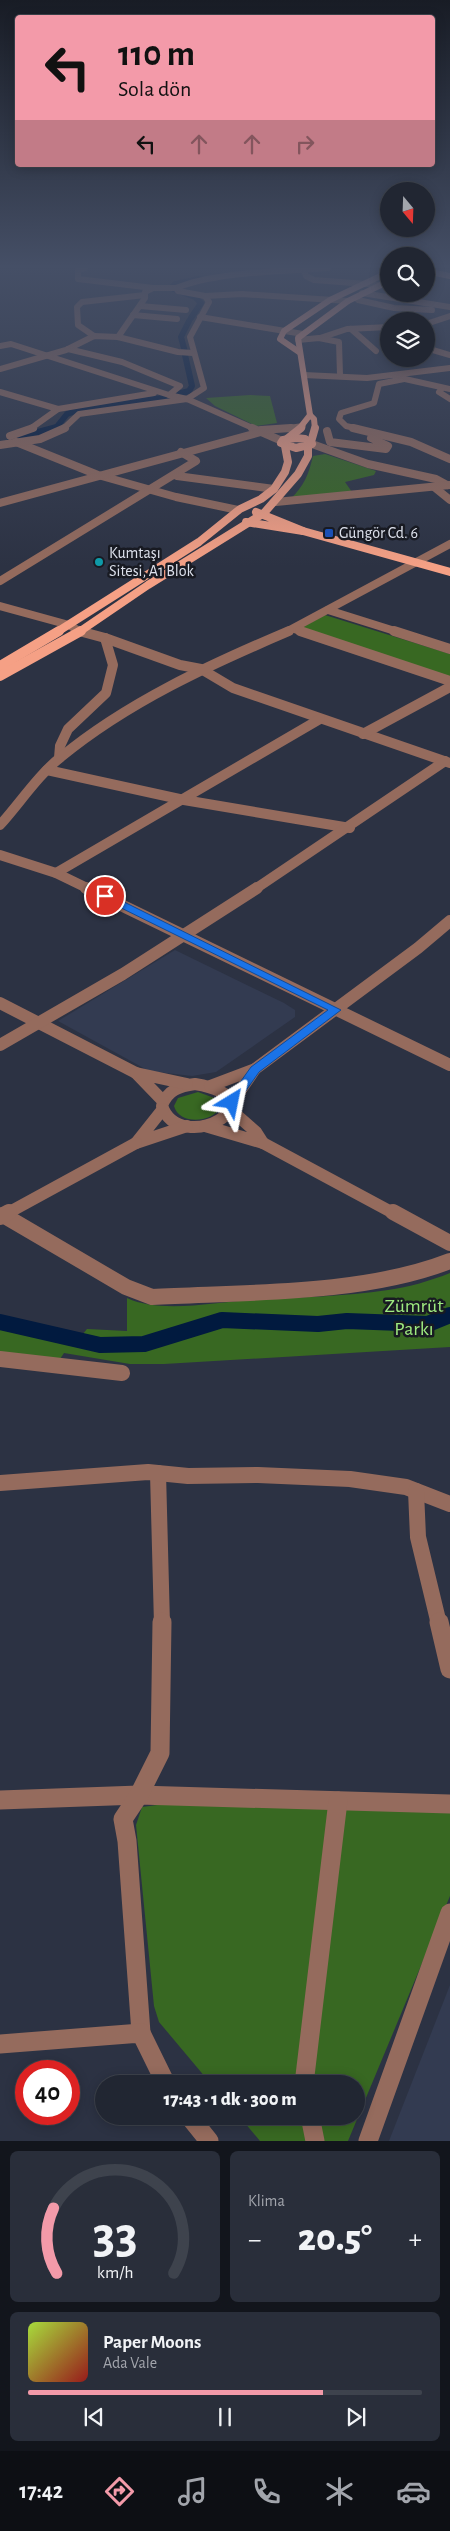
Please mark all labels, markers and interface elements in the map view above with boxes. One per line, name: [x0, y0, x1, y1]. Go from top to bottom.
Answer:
icon: left: [35, 35, 100, 100]
text: 110 m: [118, 37, 195, 72]
text: Sola dön: [118, 78, 191, 100]
icon: left: [132, 130, 160, 158]
icon: ahead: [185, 130, 213, 158]
icon: ahead: [238, 130, 266, 158]
icon: right: [291, 130, 319, 158]
north arrow: [380, 182, 435, 238]
map controls: [380, 182, 435, 367]
button: search: [380, 247, 435, 302]
button: layers: [380, 312, 435, 367]
place label: Güngör Cd. 6: [339, 525, 418, 541]
marker: Güngör Cd. 6: [323, 527, 335, 539]
place label: Kumtaşı Sitesi, A1 Blok: [109, 545, 195, 579]
marker: Kumtaşı Sitesi, A1 Blok: [93, 556, 105, 568]
pin: [84, 875, 126, 917]
icon: arrive: [91, 882, 119, 910]
position arrow: [205, 1075, 257, 1127]
park label: Zümrüt Parkı: [384, 1296, 444, 1339]
speed limit sign: 40: [15, 2060, 80, 2125]
text: 17:43 · 1 dk · 300 m: [163, 2090, 297, 2109]
text: Klima: [248, 2193, 285, 2209]
text: 33: [93, 2210, 137, 2262]
text: 20.5°: [298, 2220, 372, 2258]
text: −: [248, 2226, 261, 2254]
text: +: [409, 2226, 422, 2254]
text: km/h: [97, 2264, 133, 2282]
text: Paper Moons: [103, 2333, 201, 2352]
text: Ada Vale: [103, 2355, 157, 2371]
icon: previous: [80, 2403, 108, 2431]
icon: pause: [211, 2403, 239, 2431]
icon: next: [342, 2403, 370, 2431]
icon: directions: [102, 2474, 137, 2509]
icon: music: [175, 2474, 210, 2509]
icon: phone: [249, 2474, 284, 2509]
icon: climate: [322, 2474, 357, 2509]
icon: car: [396, 2474, 431, 2509]
text: 17:42: [19, 2480, 63, 2502]

